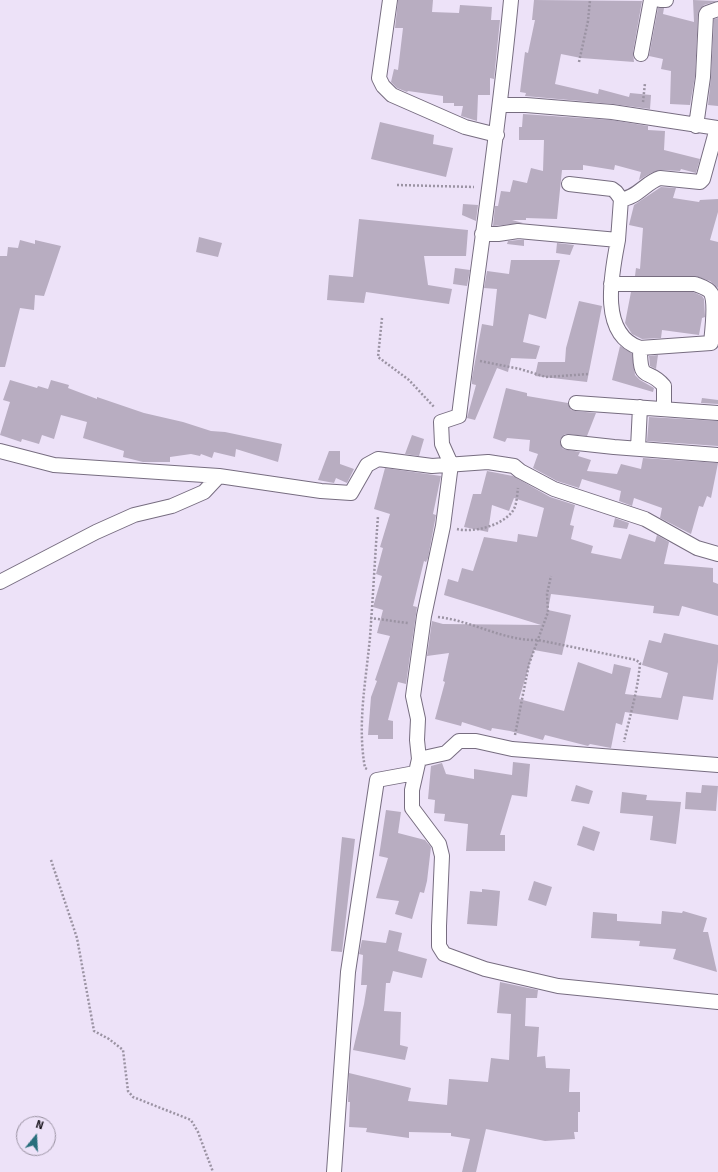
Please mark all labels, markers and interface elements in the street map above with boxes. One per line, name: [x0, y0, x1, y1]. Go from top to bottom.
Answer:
north arrow: [16, 1116, 56, 1156]
text: N: [34, 1118, 45, 1132]

